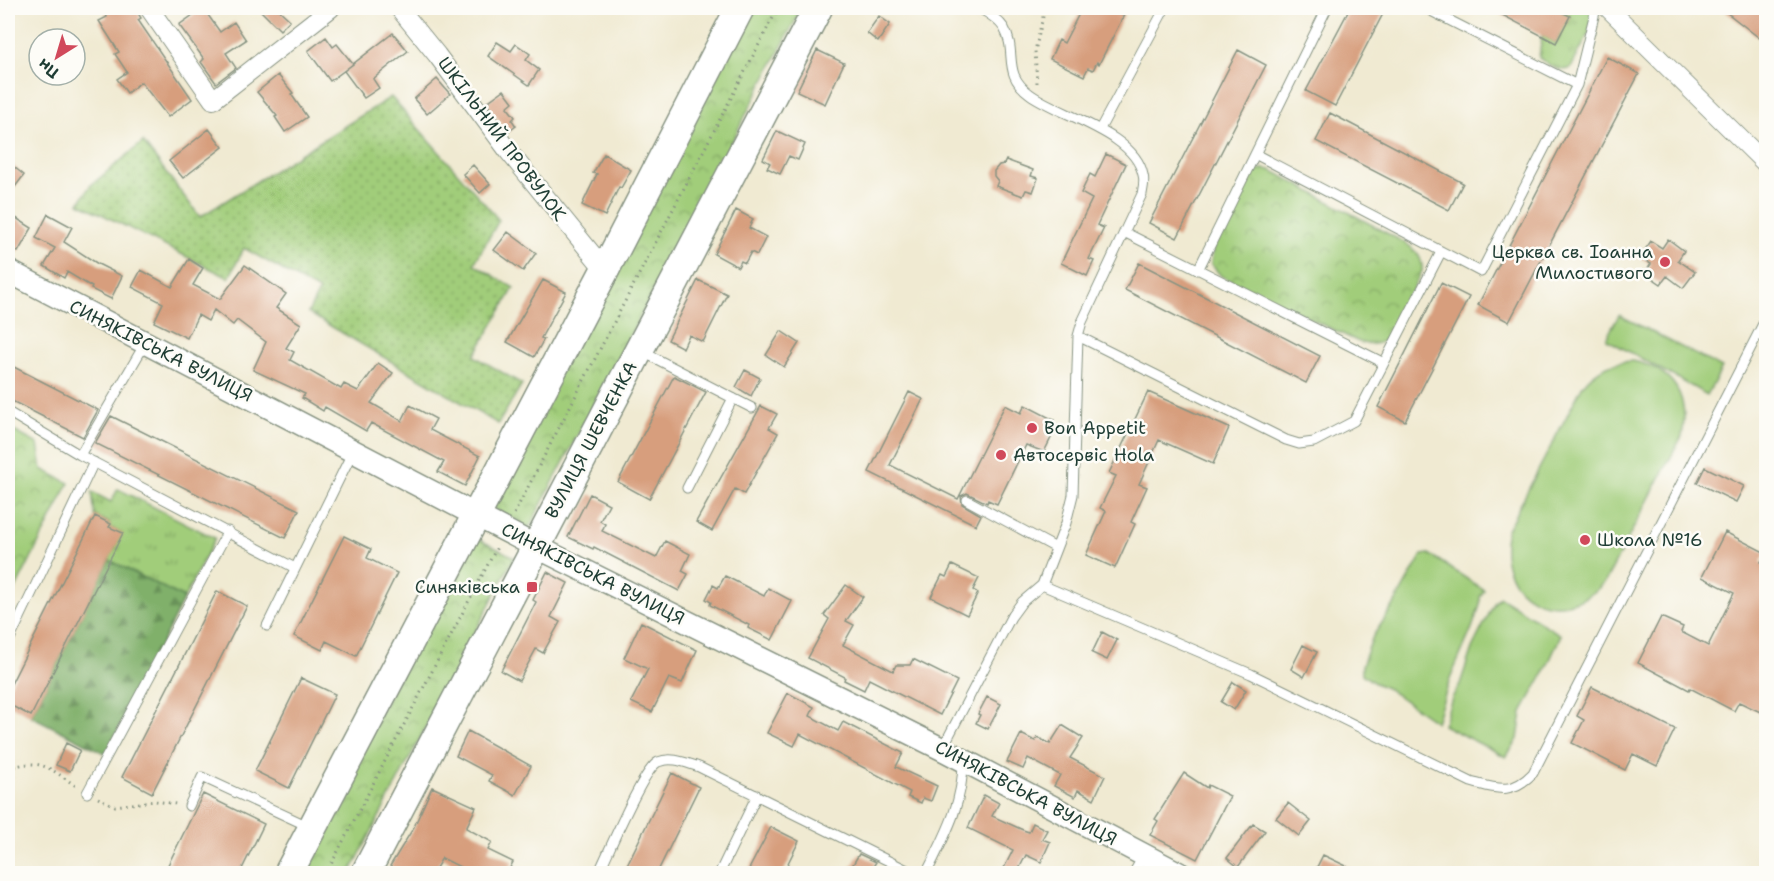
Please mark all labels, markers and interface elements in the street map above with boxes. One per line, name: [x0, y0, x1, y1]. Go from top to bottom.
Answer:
north arrow: [27, 27, 87, 87]
street label: ШКІЛЬНИЙ ПРОВУЛОК: [432, 52, 572, 226]
text: Пн: [34, 54, 63, 83]
place label: Церква св. Іоанна Милостивого: [1492, 240, 1653, 285]
marker: Церква св. Іоанна Милостивого: [1658, 255, 1672, 269]
street label: СИНЯКІВСЬКА ВУЛИЦЯ: [65, 294, 257, 408]
street label: ВУЛИЦЯ ШЕВЧЕНКА: [539, 357, 643, 523]
place label: Bon Appetit: [1044, 416, 1146, 440]
marker: Bon Appetit: [1025, 421, 1039, 435]
place label: Автосервіс Hola: [1013, 443, 1154, 467]
marker: Автосервіс Hola: [994, 448, 1008, 462]
street label: СИНЯКІВСЬКА ВУЛИЦЯ: [497, 517, 689, 631]
place label: Школа №16: [1597, 528, 1703, 552]
marker: Школа №16: [1578, 533, 1592, 547]
place label: Синяківська: [415, 575, 520, 599]
marker: Синяківська: [525, 580, 539, 594]
street label: СИНЯКІВСЬКА ВУЛИЦЯ: [931, 735, 1121, 851]

